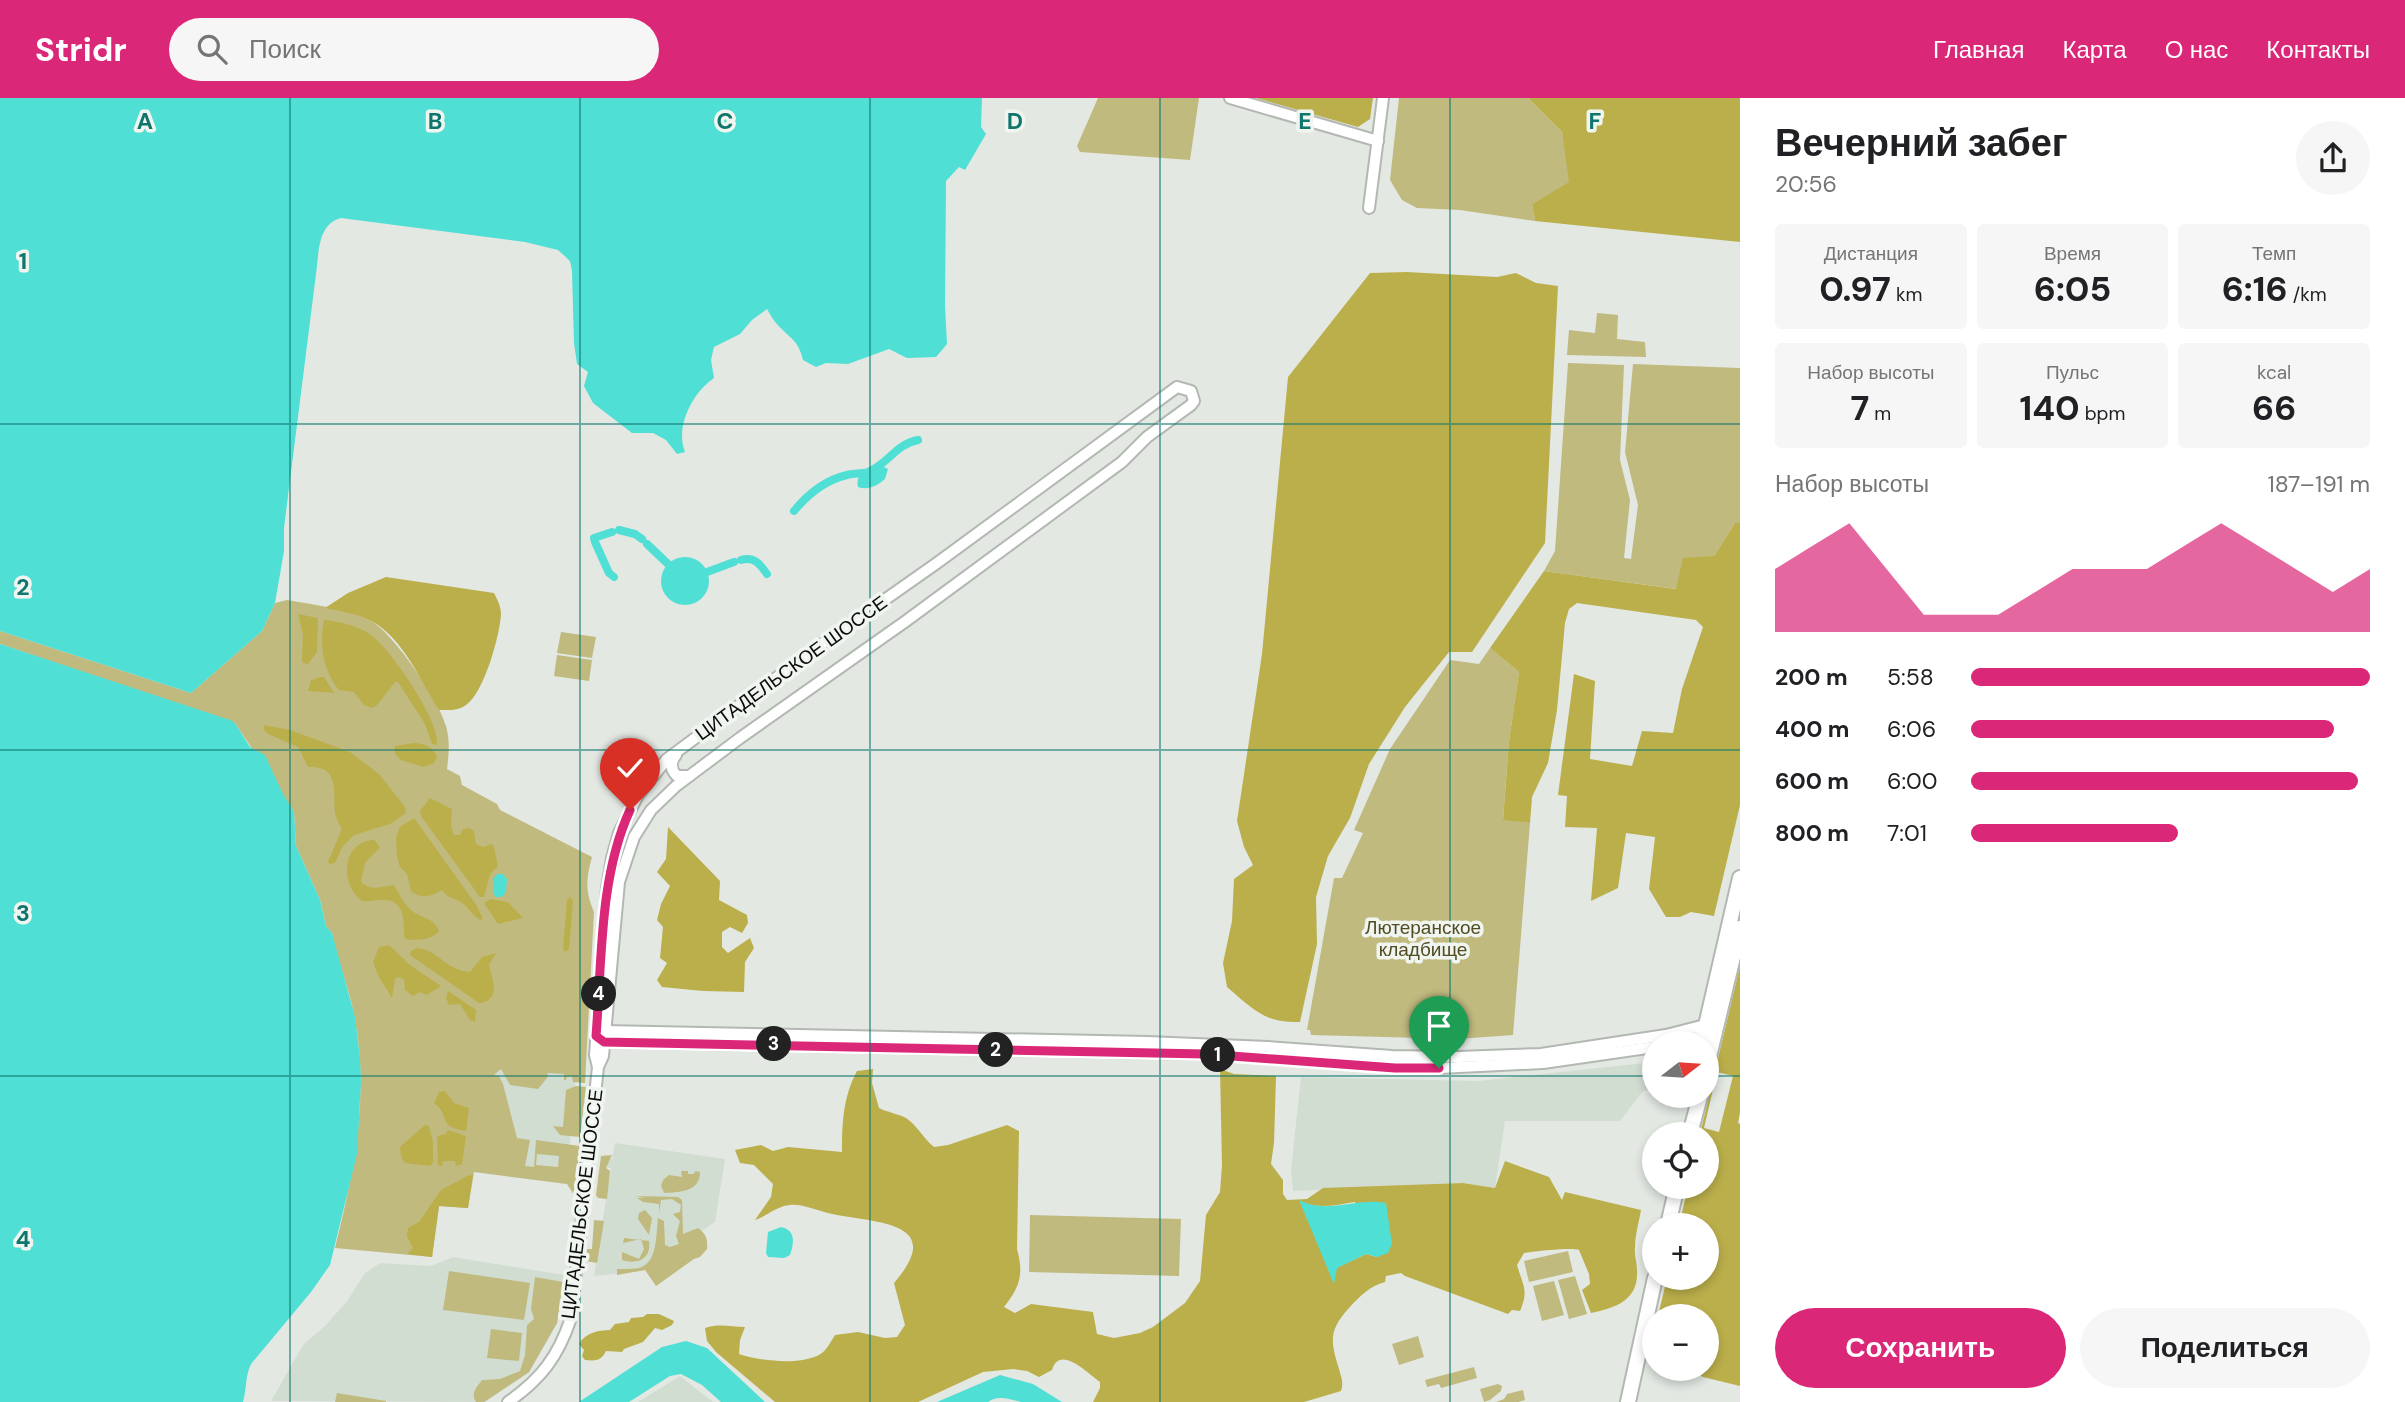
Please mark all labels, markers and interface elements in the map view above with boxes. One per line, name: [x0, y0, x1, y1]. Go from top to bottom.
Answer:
search box: [169, 18, 659, 81]
text: Stridr: [35, 28, 127, 71]
icon: search: [193, 30, 231, 68]
text: Поиск: [249, 32, 321, 66]
text: Главная: [1933, 34, 2024, 65]
text: Карта: [2062, 34, 2127, 65]
text: О нас: [2165, 34, 2228, 65]
text: Контакты: [2266, 34, 2370, 65]
text: A: [137, 106, 153, 136]
text: B: [428, 106, 442, 136]
text: C: [717, 106, 733, 136]
text: D: [1007, 106, 1023, 136]
text: E: [1298, 106, 1312, 136]
text: F: [1589, 106, 1602, 136]
text: Вечерний забег: [1775, 118, 2068, 168]
button: share: [2296, 121, 2370, 195]
text: 20:56: [1775, 169, 1837, 199]
text: Дистанция: [1824, 241, 1918, 266]
text: Время: [2044, 241, 2101, 266]
text: Темп: [2252, 241, 2296, 266]
text: 1: [19, 246, 27, 276]
text: 0.97: [1819, 266, 1891, 312]
text: 6:05: [2034, 266, 2111, 312]
text: 6:16: [2222, 266, 2288, 312]
text: km: [1891, 282, 1922, 307]
text: /km: [2288, 282, 2327, 307]
text: Набор высоты: [1807, 360, 1935, 385]
text: Пульс: [2046, 360, 2099, 385]
text: kcal: [2257, 360, 2291, 385]
text: 7: [1850, 385, 1869, 431]
text: 140: [2020, 385, 2080, 431]
text: 66: [2252, 385, 2296, 431]
text: m: [1869, 401, 1891, 426]
text: bpm: [2080, 401, 2125, 426]
text: Набор высоты: [1775, 469, 1929, 499]
text: 187–191 m: [2268, 469, 2370, 499]
text: 2: [16, 572, 30, 602]
street label: ЦИТАДЕЛЬСКОЕ ШОССЕ: [690, 590, 892, 746]
text: 200 m: [1775, 662, 1848, 692]
text: 5:58: [1887, 662, 1934, 692]
text: 400 m: [1775, 714, 1849, 744]
text: 6:06: [1887, 714, 1936, 744]
pin: [600, 738, 660, 810]
icon: check: [611, 749, 649, 787]
text: 600 m: [1775, 766, 1849, 796]
text: 6:00: [1887, 766, 1938, 796]
text: 800 m: [1775, 818, 1849, 848]
text: 7:01: [1887, 818, 1927, 848]
text: 3: [16, 898, 30, 928]
park label: Лютеранское кладбище: [1365, 915, 1481, 962]
pin: 4: [582, 976, 616, 1012]
text: 4: [592, 981, 605, 1006]
pin: [1409, 996, 1469, 1068]
icon: arrive: [1420, 1007, 1458, 1045]
pin: 3: [756, 1026, 792, 1062]
text: 3: [768, 1031, 779, 1056]
north arrow: [1642, 1031, 1718, 1108]
map controls: [1642, 1031, 1719, 1381]
pin: 2: [978, 1032, 1014, 1068]
text: 2: [990, 1037, 1001, 1062]
pin: 1: [1200, 1038, 1236, 1072]
text: 1: [1214, 1042, 1221, 1067]
street label: ЦИТАДЕЛЬСКОЕ ШОССЕ: [555, 1088, 609, 1320]
button: locate: [1642, 1122, 1719, 1199]
button: +: [1642, 1213, 1719, 1290]
text: 4: [16, 1224, 31, 1254]
button: −: [1642, 1304, 1719, 1381]
button: Сохранить: [1775, 1308, 2066, 1388]
button: Поделиться: [2080, 1308, 2370, 1388]

